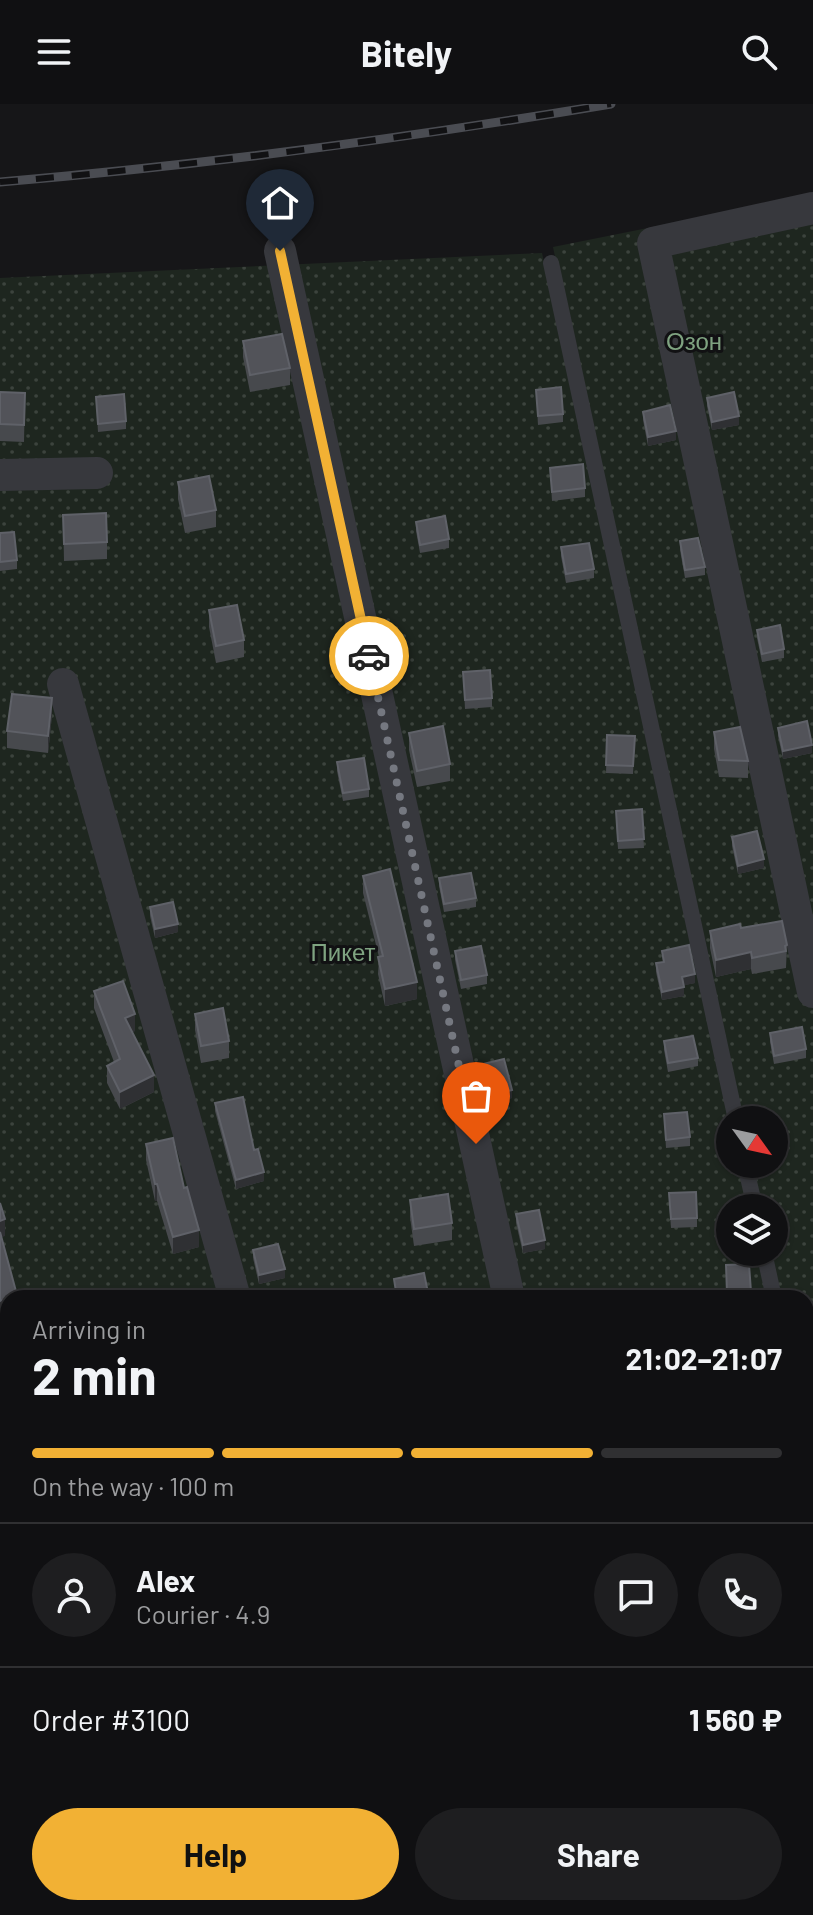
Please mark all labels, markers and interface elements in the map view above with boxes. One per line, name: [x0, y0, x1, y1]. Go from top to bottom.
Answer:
icon: menu: [32, 30, 76, 74]
icon: search: [737, 30, 781, 74]
text: Bitely: [361, 31, 452, 74]
pin: [246, 169, 314, 251]
icon: home: [258, 181, 302, 225]
park label: Озон: [666, 326, 722, 355]
courier: [329, 616, 409, 696]
icon: car: [347, 634, 391, 678]
park label: Пикет: [311, 937, 375, 966]
pin: [442, 1062, 510, 1144]
icon: bag: [454, 1074, 498, 1118]
north arrow: [716, 1106, 788, 1178]
map controls: [716, 1106, 788, 1266]
button: layers: [716, 1194, 788, 1266]
text: Arriving in: [32, 1313, 146, 1344]
text: 21:02–21:07: [626, 1340, 782, 1376]
text: 2 min: [32, 1343, 157, 1405]
text: On the way · 100 m: [32, 1470, 234, 1501]
button: person: [32, 1553, 116, 1637]
button: chat: [594, 1553, 678, 1637]
button: phone: [698, 1553, 782, 1637]
text: Alex: [136, 1562, 195, 1598]
text: Courier · 4.9: [136, 1598, 270, 1629]
text: Order #3100: [32, 1701, 190, 1737]
text: 1 560 ₽: [689, 1701, 782, 1737]
button: Help: [32, 1808, 399, 1900]
button: Share: [415, 1808, 782, 1900]

